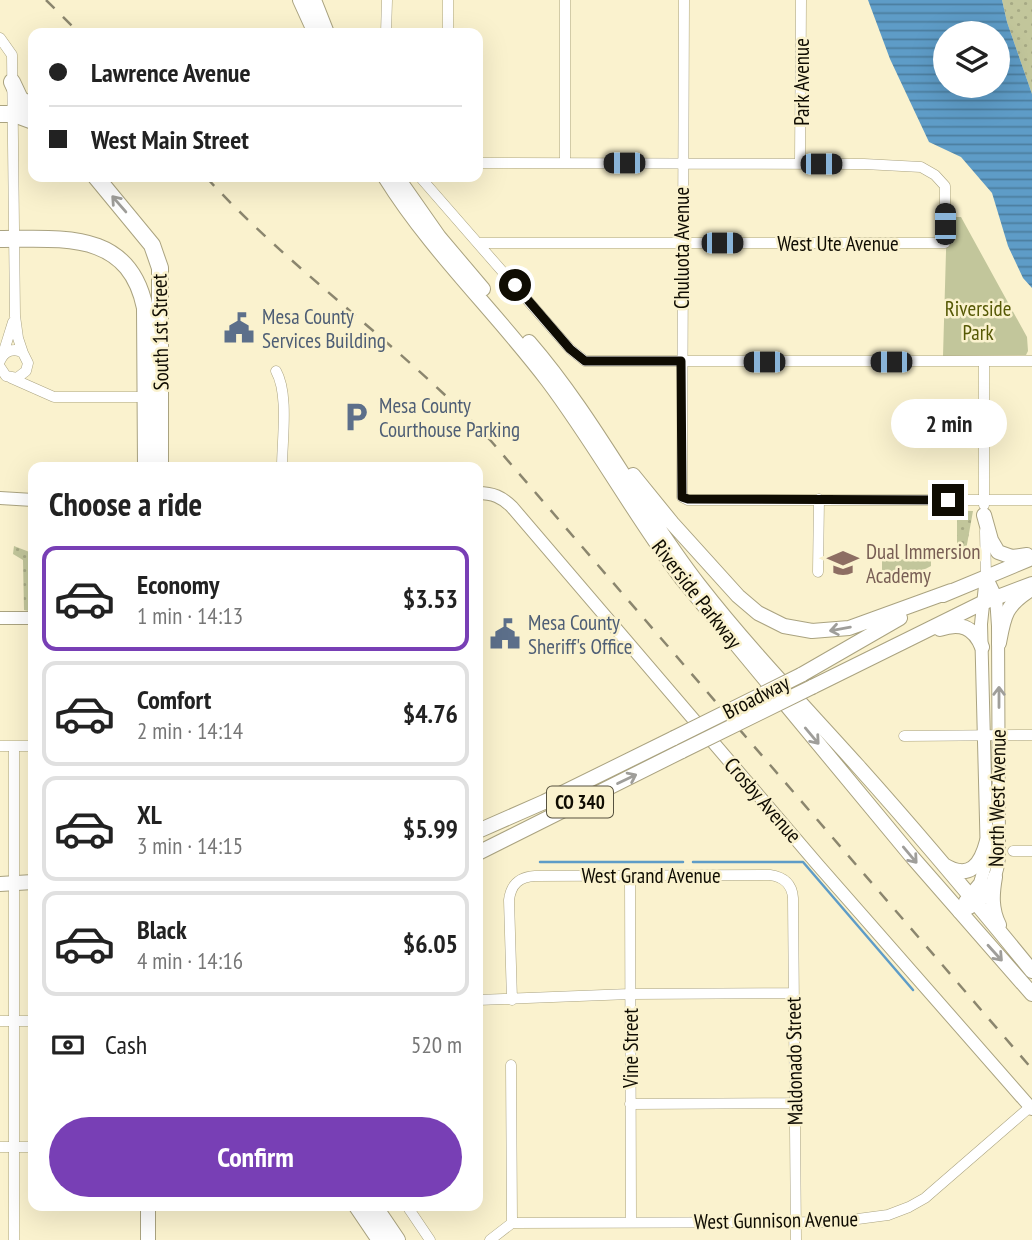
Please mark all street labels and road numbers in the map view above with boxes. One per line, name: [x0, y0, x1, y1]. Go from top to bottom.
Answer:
street label: Park Avenue: [788, 38, 815, 126]
street label: Chuluota Avenue: [668, 187, 695, 309]
street label: West Ute Avenue: [777, 230, 899, 257]
street label: South 1st Street: [145, 273, 175, 391]
street label: Riverside Parkway: [646, 534, 748, 654]
street label: Broadway: [718, 669, 794, 725]
street label: North West Avenue: [982, 729, 1012, 867]
street label: Crosby Avenue: [719, 752, 807, 848]
road number: CO 340: [547, 786, 613, 818]
street label: West Grand Avenue: [581, 862, 721, 889]
street label: Maldonado Street: [779, 996, 809, 1125]
street label: Vine Street: [617, 1008, 644, 1089]
street label: West Gunnison Avenue: [694, 1205, 858, 1235]

